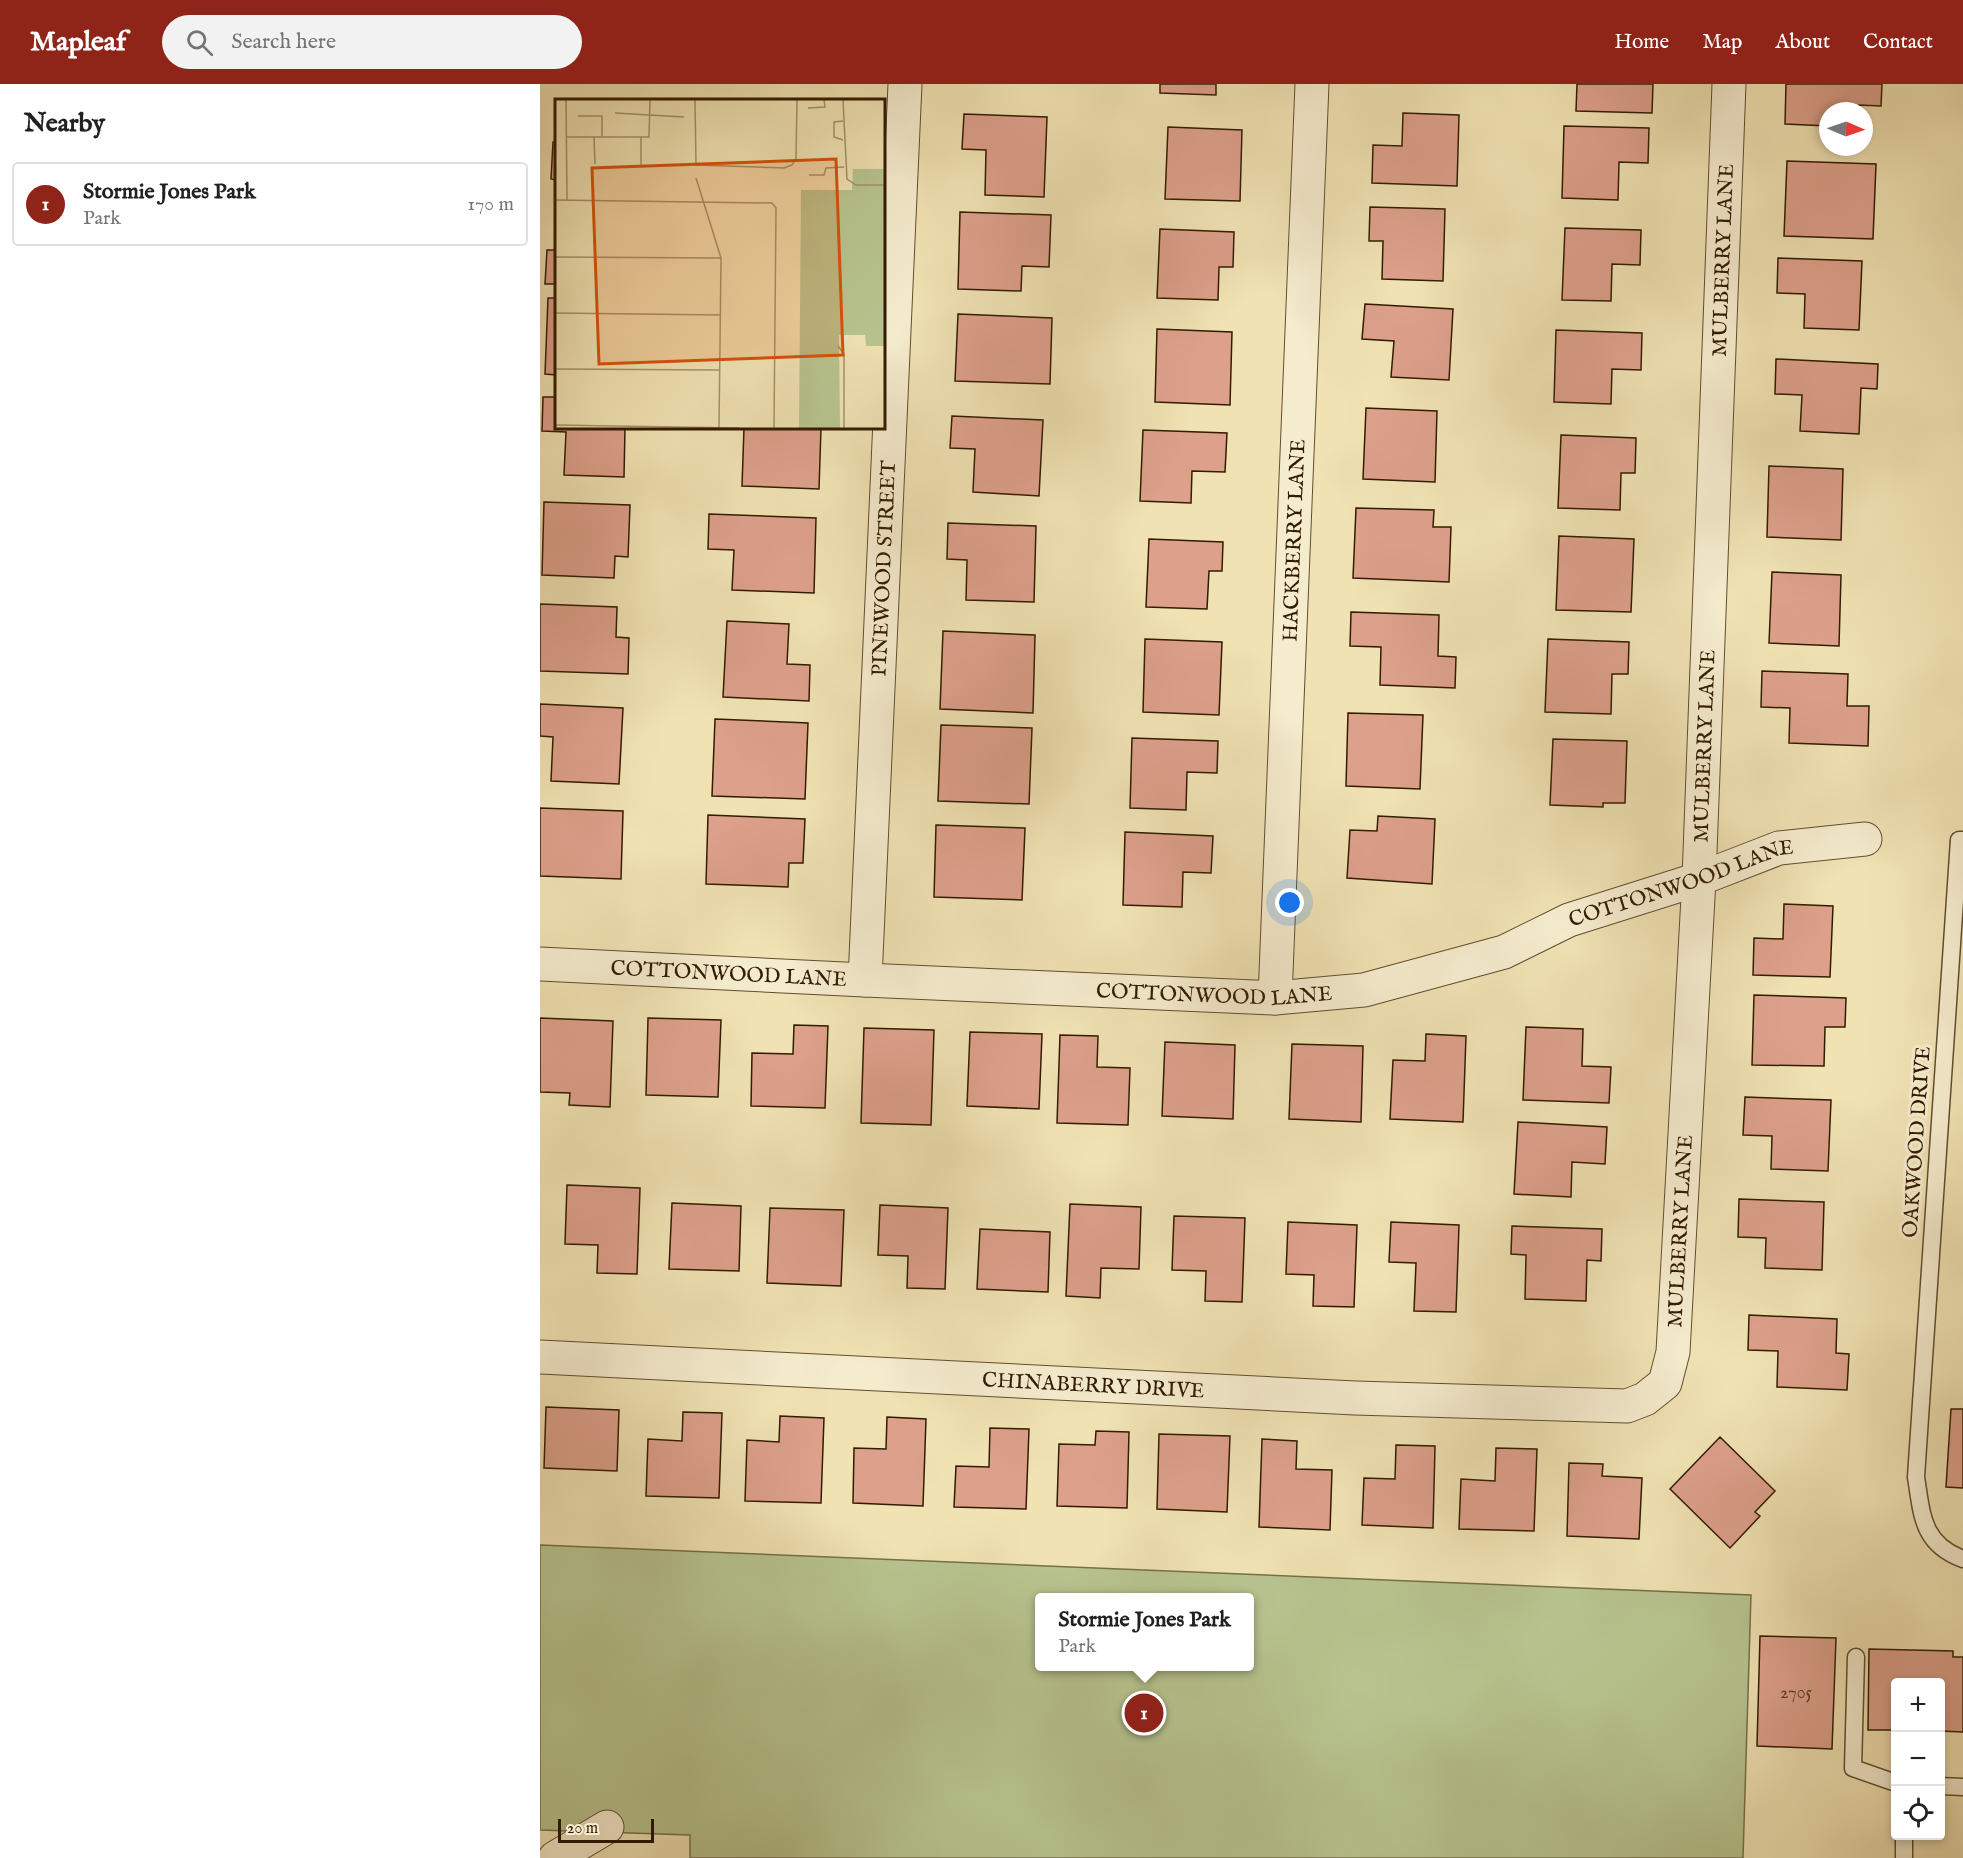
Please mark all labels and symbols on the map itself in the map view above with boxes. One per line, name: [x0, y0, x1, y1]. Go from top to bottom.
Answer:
inset map: [555, 99, 885, 429]
north arrow: [1819, 102, 1873, 156]
street label: MULBERRY LANE: [1707, 163, 1741, 357]
street label: HACKBERRY LANE: [1277, 439, 1313, 642]
street label: PINEWOOD STREET: [867, 459, 903, 677]
street label: MULBERRY LANE: [1688, 649, 1723, 843]
street label: COTTONWOOD LANE: [1565, 835, 1795, 934]
your location: [1275, 888, 1304, 917]
street label: COTTONWOOD LANE: [610, 955, 847, 994]
street label: COTTONWOOD LANE: [1095, 978, 1334, 1013]
street label: OAKWOOD DRIVE: [1897, 1045, 1938, 1239]
street label: MULBERRY LANE: [1662, 1134, 1700, 1329]
street label: CHINABERRY DRIVE: [981, 1367, 1205, 1405]
house number: 2705: [1780, 1682, 1812, 1705]
pin: 1: [1124, 1690, 1164, 1736]
scale bar: [558, 1816, 654, 1844]

